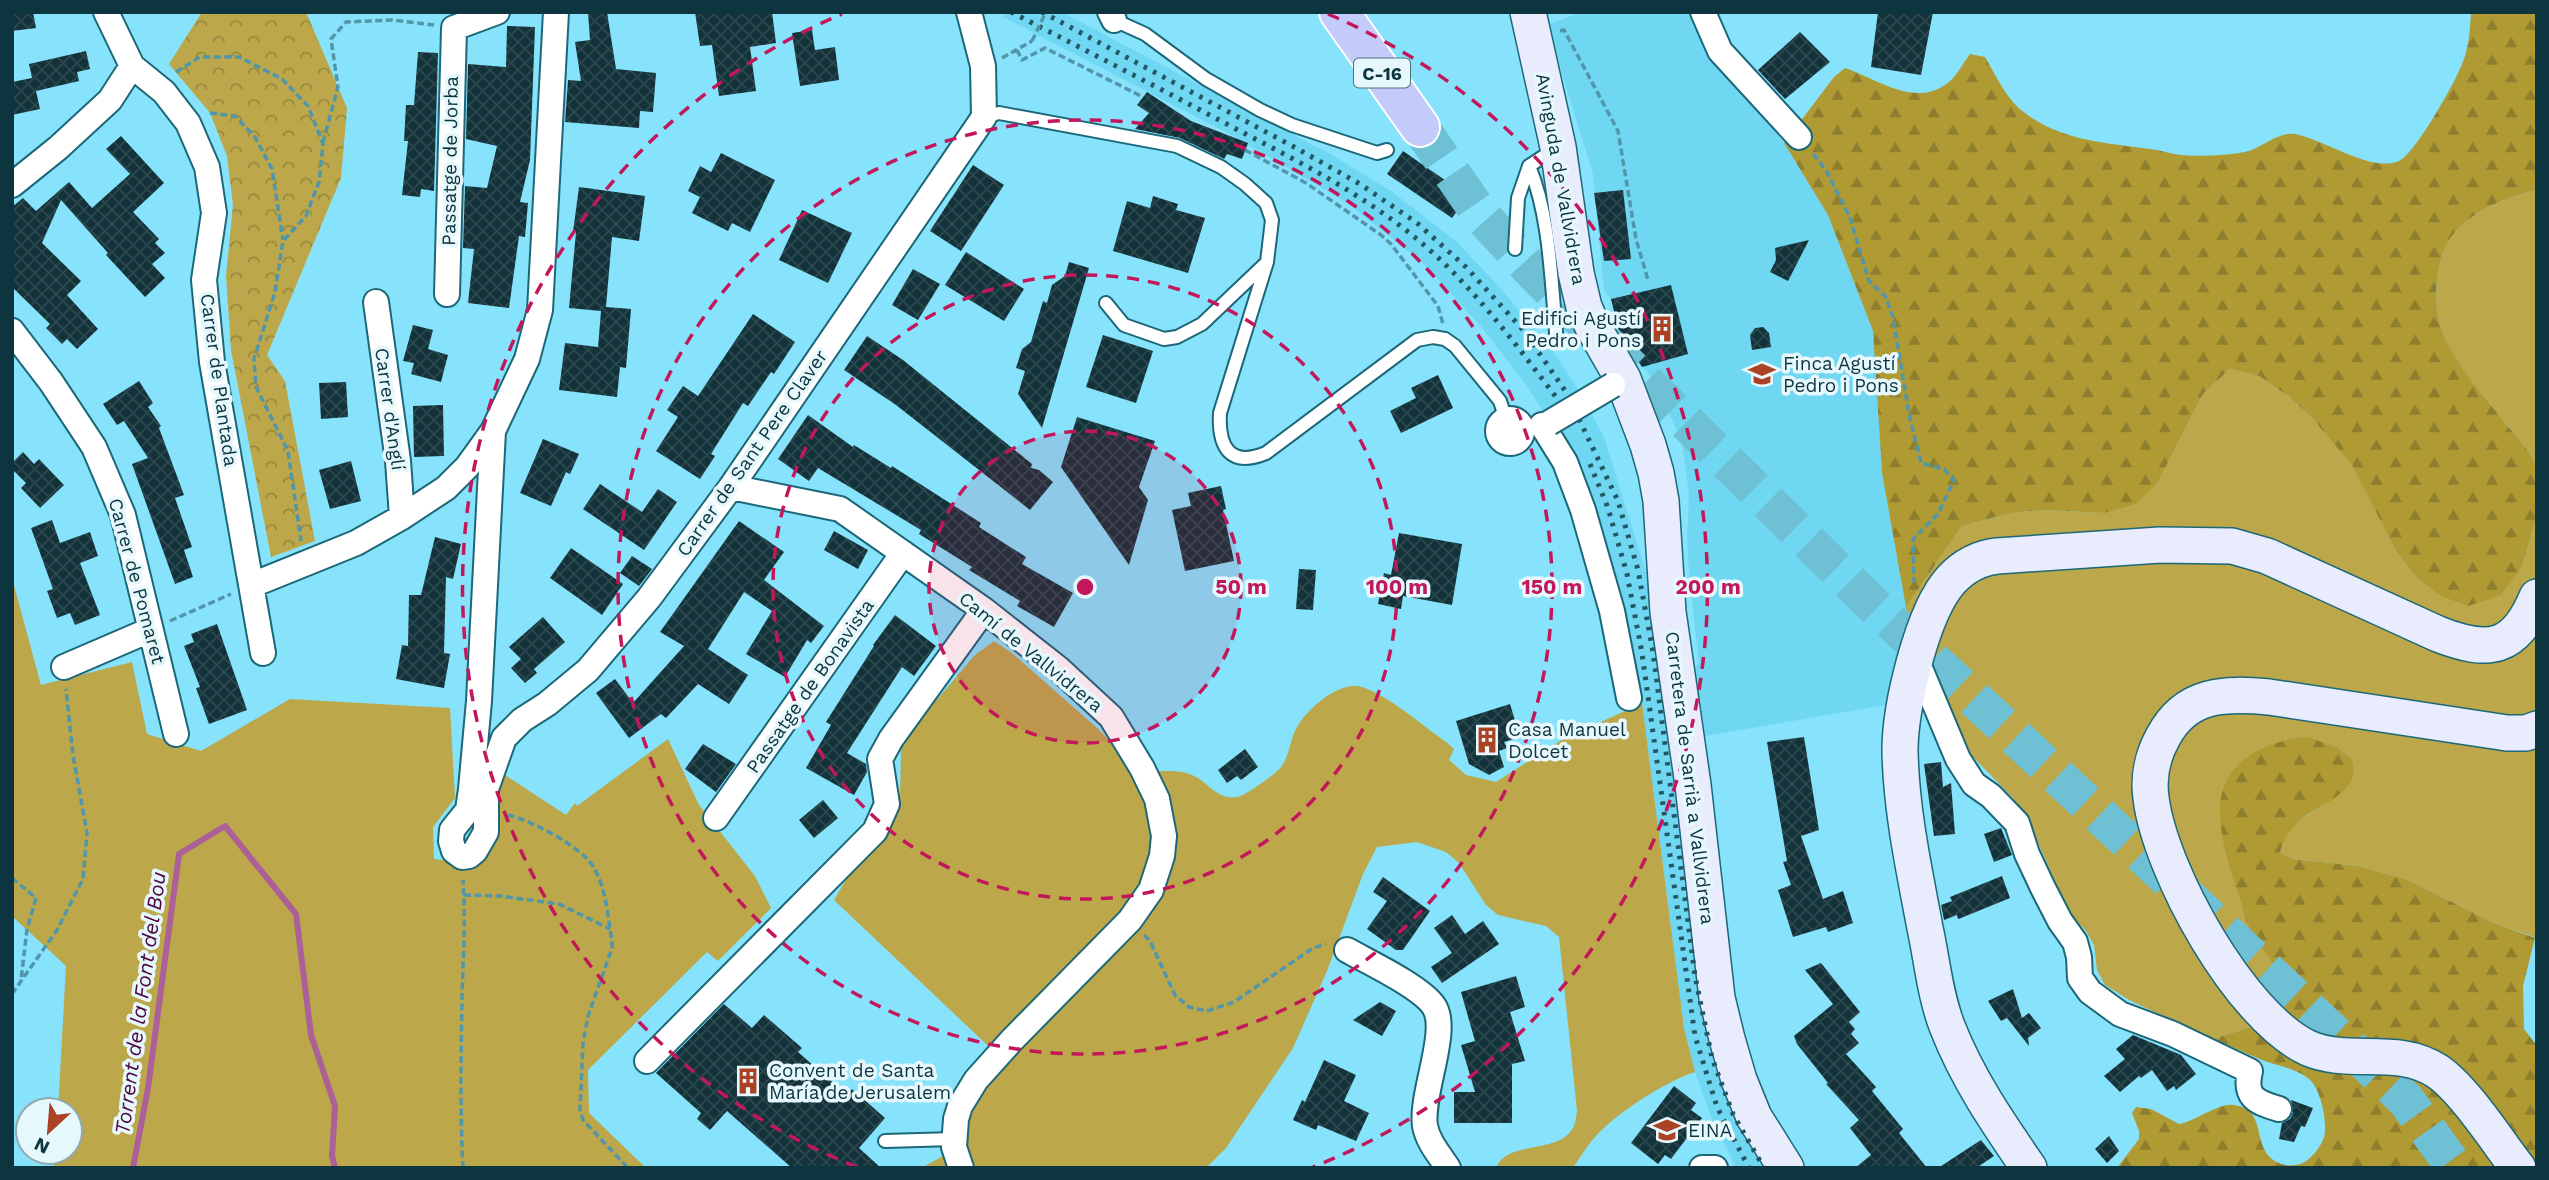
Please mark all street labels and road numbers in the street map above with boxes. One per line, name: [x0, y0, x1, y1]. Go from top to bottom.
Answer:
road number: C-16: [1354, 58, 1410, 88]
street label: Avinguda de Vallvidrera: [1531, 71, 1591, 287]
street label: Passatge de Jorba: [437, 76, 463, 246]
street label: Carrer de Plantada: [195, 292, 243, 468]
street label: Carrer de Sant Pere Claver: [672, 345, 832, 561]
street label: Carrer d'Anglí: [370, 346, 410, 472]
street label: Carrer de Pomaret: [104, 495, 170, 667]
street label: Camí de Vallvidrera: [954, 587, 1108, 717]
street label: Passatge de Bonavista: [741, 594, 879, 777]
street label: Carretera de Sarrià a Vallvidrera: [1661, 630, 1719, 926]

